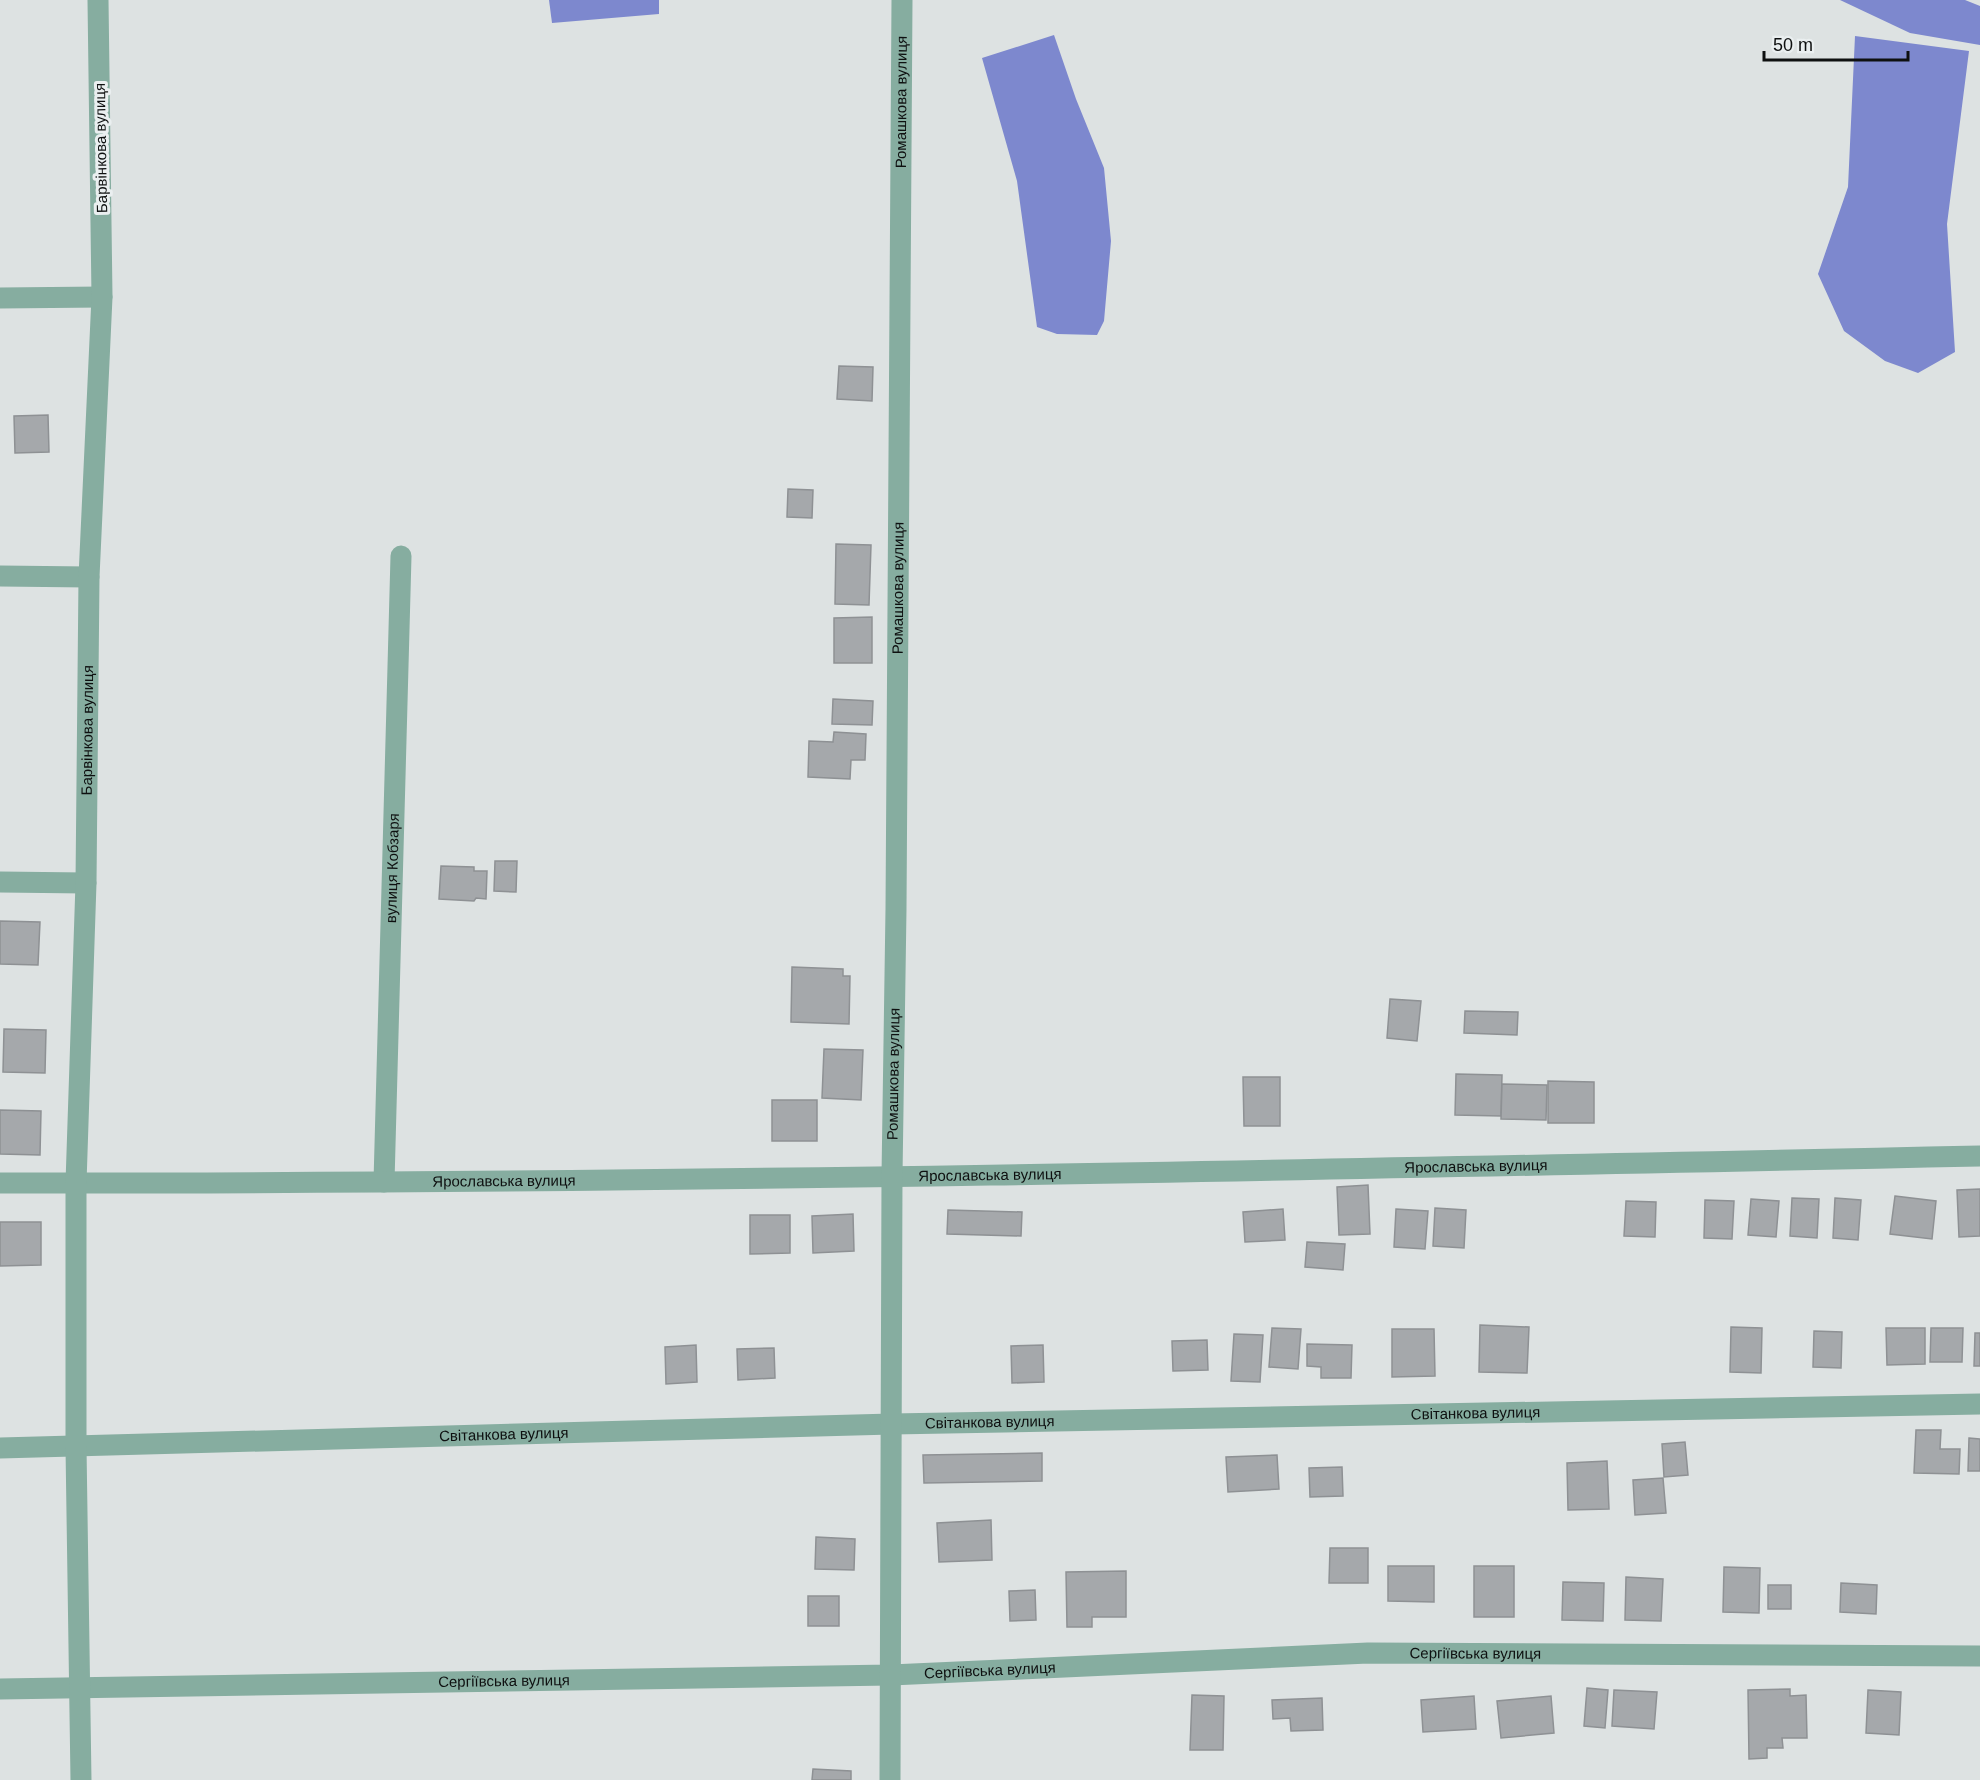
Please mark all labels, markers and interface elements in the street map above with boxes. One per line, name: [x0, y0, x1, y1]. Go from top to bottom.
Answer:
scale bar: [1764, 24, 1908, 62]
text: 50 m: [1773, 35, 1813, 55]
street label: Ромашкова вулиця: [892, 36, 910, 168]
street label: Барвінкова вулиця: [91, 83, 110, 213]
street label: Ромашкова вулиця: [889, 522, 907, 654]
street label: Барвінкова вулиця: [78, 665, 96, 795]
street label: вулиця Кобзаря: [382, 813, 402, 923]
street label: Ромашкова вулиця: [884, 1008, 903, 1140]
street label: Ярославська вулиця: [1404, 1156, 1548, 1176]
street label: Ярославська вулиця: [918, 1165, 1062, 1184]
street label: Ярославська вулиця: [432, 1171, 576, 1190]
street label: Світанкова вулиця: [1411, 1403, 1541, 1422]
street label: Світанкова вулиця: [925, 1412, 1055, 1431]
street label: Світанкова вулиця: [439, 1424, 569, 1444]
street label: Сергіївська вулиця: [1409, 1644, 1541, 1662]
street label: Сергіївська вулиця: [924, 1658, 1056, 1681]
street label: Сергіївська вулиця: [438, 1671, 570, 1690]

